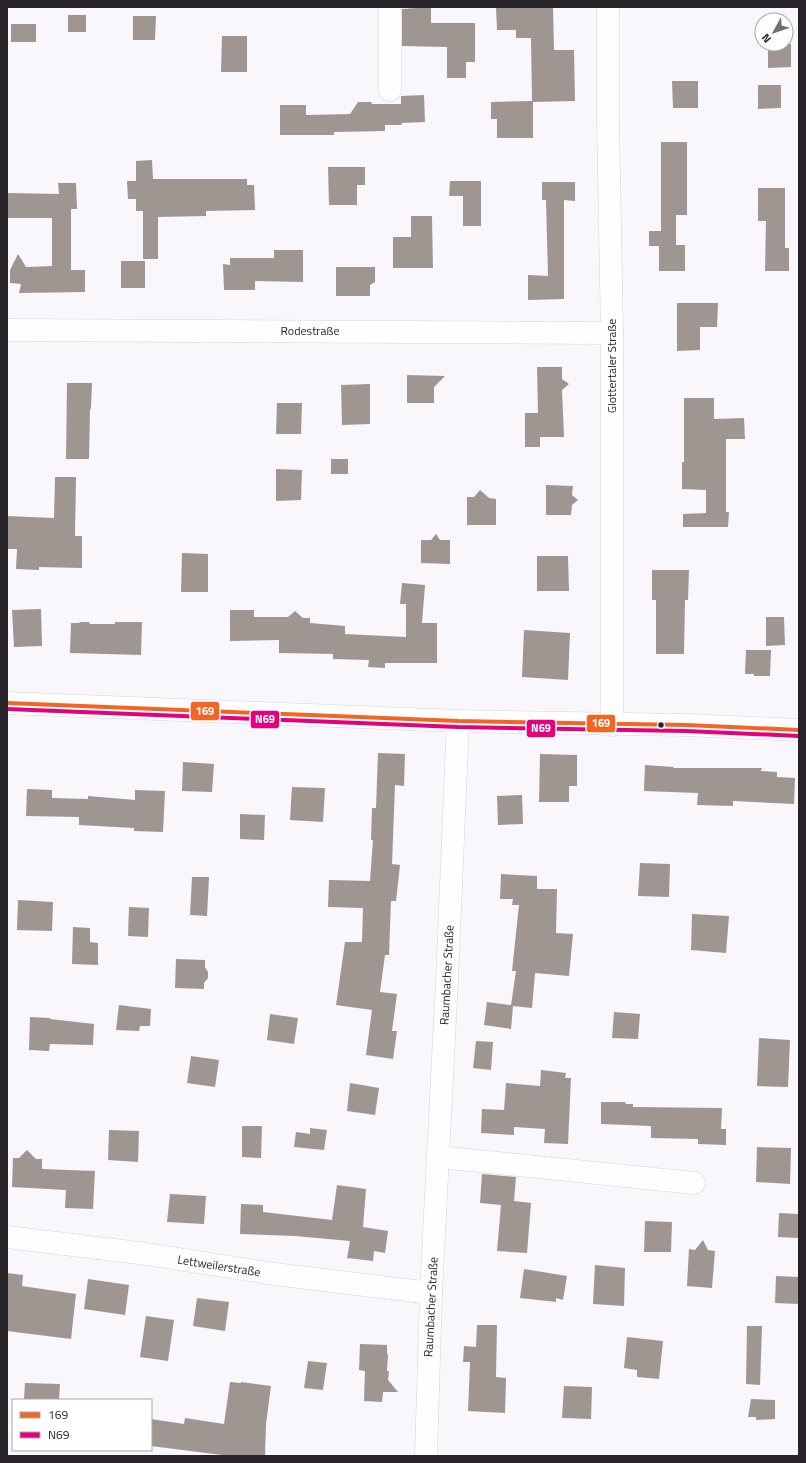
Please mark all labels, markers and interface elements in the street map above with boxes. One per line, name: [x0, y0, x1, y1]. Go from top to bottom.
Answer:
north arrow: [754, 12, 794, 52]
text: N: [758, 30, 775, 46]
street label: Glottertaler Straße: [602, 319, 621, 413]
street label: Rodestraße: [281, 321, 339, 340]
line badge: 169: [190, 701, 220, 721]
text: 169: [196, 703, 214, 719]
line badge: N69: [250, 710, 280, 729]
text: N69: [255, 711, 275, 727]
line badge: 169: [586, 714, 616, 733]
text: 169: [592, 715, 610, 731]
line badge: N69: [526, 719, 556, 738]
text: N69: [531, 720, 551, 736]
unlabelled marker: [656, 720, 666, 730]
street label: Raumbacher Straße: [434, 924, 459, 1026]
street label: Lettweilerstraße: [176, 1250, 262, 1281]
street label: Raumbacher Straße: [418, 1256, 443, 1358]
legend: [12, 1399, 152, 1451]
text: 169: [48, 1405, 68, 1424]
text: N69: [48, 1425, 70, 1444]

